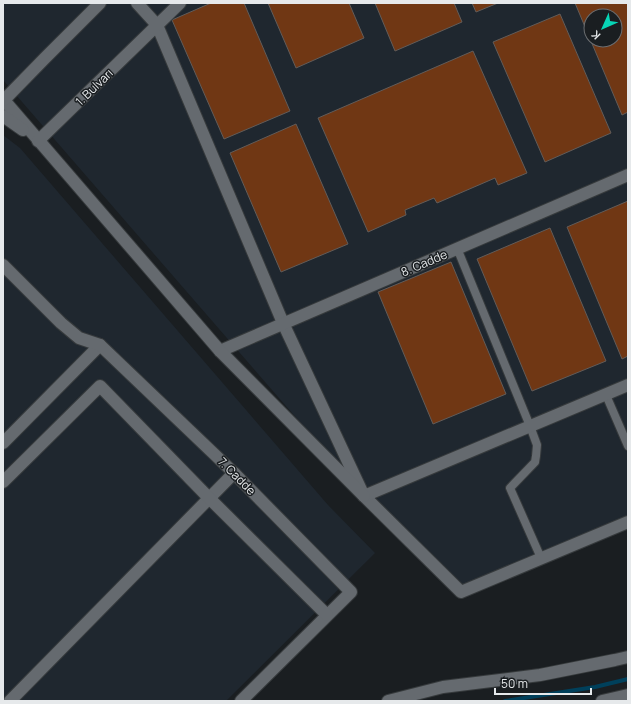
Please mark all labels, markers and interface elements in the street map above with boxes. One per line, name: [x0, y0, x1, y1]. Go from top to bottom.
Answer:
north arrow: [583, 8, 623, 48]
text: K: [587, 27, 603, 43]
street label: 1. Bulvarı: [71, 65, 117, 109]
street label: 8. Cadde: [398, 246, 450, 280]
street label: 7. Cadde: [214, 453, 260, 499]
scale bar: [495, 670, 591, 696]
text: 50 m: [501, 675, 528, 692]

